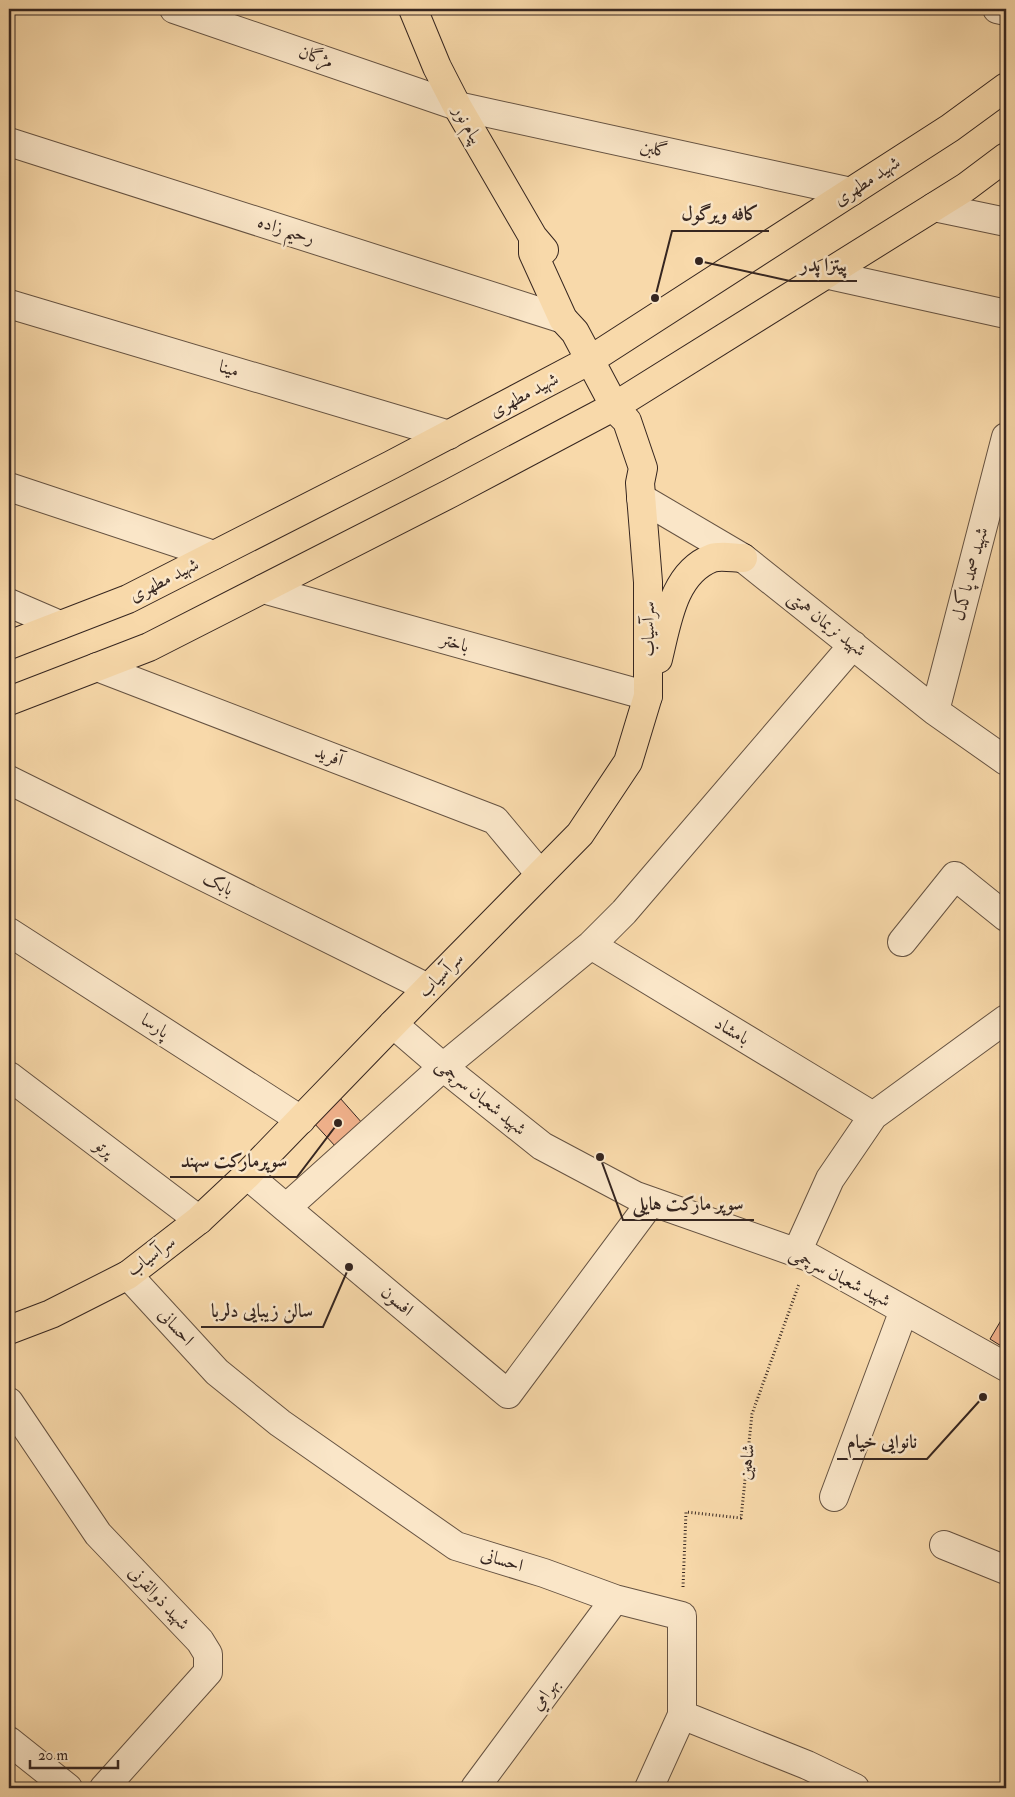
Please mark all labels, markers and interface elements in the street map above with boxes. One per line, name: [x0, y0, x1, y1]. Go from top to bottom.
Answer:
street label: مژگان: [295, 40, 337, 75]
street label: پیام نور: [443, 100, 488, 151]
street label: گلبن: [638, 135, 670, 163]
street label: شهید مطهری: [829, 151, 905, 211]
callout: کافه ویرگول: [672, 197, 769, 231]
text: کافه ویرگول: [681, 202, 759, 226]
street label: رحیم زاده: [253, 210, 317, 256]
callout: پیتزا پدر: [790, 247, 857, 281]
text: پیتزا پدر: [798, 253, 848, 279]
street label: مینا: [216, 355, 242, 383]
street label: شهید مطهری: [485, 367, 563, 423]
street label: شهید صمد پاکدل: [946, 525, 994, 624]
street label: شهید مطهری: [125, 553, 203, 607]
street label: شهید نریمان همتی: [782, 586, 871, 663]
street label: سرآسیاب: [637, 601, 660, 657]
street label: باختر: [436, 627, 472, 658]
street label: آفرید: [312, 740, 348, 773]
street label: بابک: [199, 867, 237, 901]
street label: سرآسیاب: [413, 947, 469, 1003]
street label: پارسا: [136, 1008, 175, 1045]
street label: بامشاد: [710, 1012, 754, 1050]
street label: شهید شعبان سرچمی: [431, 1053, 531, 1141]
street label: پرتو: [88, 1132, 120, 1164]
callout: سوپرمارکت سهند: [170, 1143, 297, 1177]
text: سوپرمارکت سهند: [181, 1149, 287, 1173]
callout: سوپر مارکت هایلی: [623, 1186, 754, 1220]
text: سوپر مارکت هایلی: [631, 1192, 744, 1219]
street label: سرآسیاب: [122, 1230, 180, 1282]
street label: شهید شعبان سرچمی: [786, 1242, 894, 1312]
street label: افسون: [376, 1281, 418, 1321]
callout: سالن زیبایی دلربا: [201, 1293, 323, 1327]
text: سالن زیبایی دلربا: [211, 1299, 313, 1324]
street label: احسانی: [153, 1303, 199, 1351]
callout: نانوایی خیام: [837, 1425, 927, 1459]
text: نانوایی خیام: [847, 1430, 917, 1459]
street label: شاهین: [734, 1443, 760, 1481]
street label: احسانی: [478, 1543, 526, 1577]
street label: شهید ذوالقرنی: [123, 1561, 195, 1635]
street label: بهرامي: [525, 1673, 567, 1717]
scale bar: [30, 1737, 118, 1769]
text: 20 m: [38, 1746, 68, 1765]

